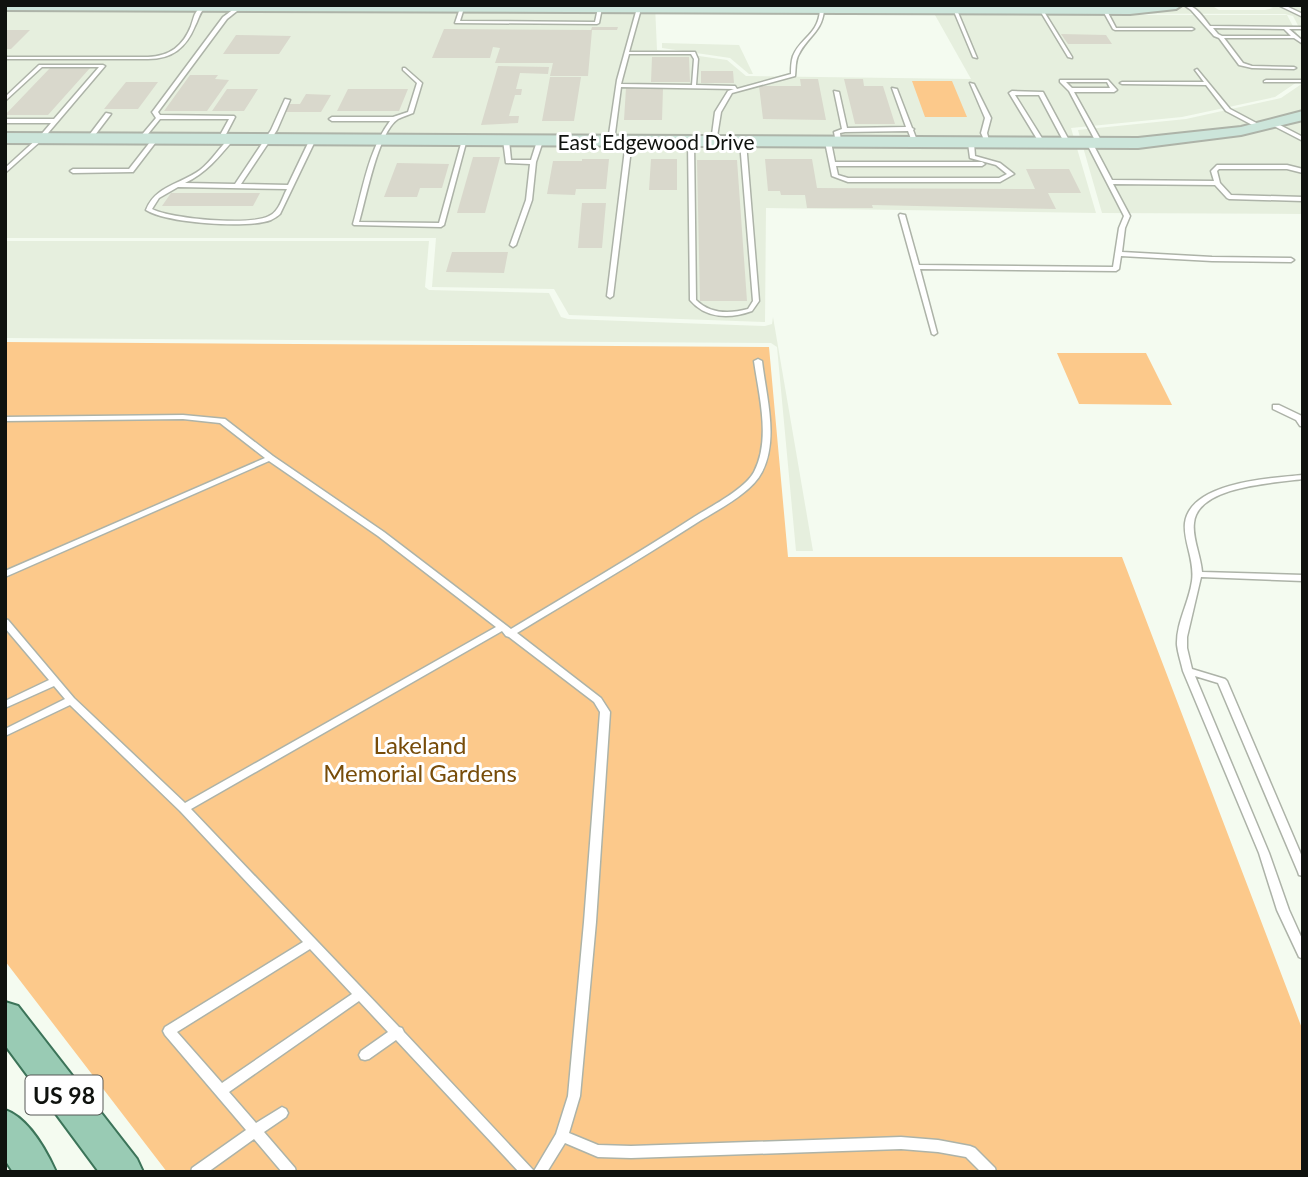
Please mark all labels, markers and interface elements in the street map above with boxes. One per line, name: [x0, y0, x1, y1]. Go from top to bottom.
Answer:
street label: East Edgewood Drive: [558, 129, 754, 154]
park label: Lakeland Memorial Gardens: [323, 730, 517, 787]
road number: US 98: [25, 1076, 102, 1114]

